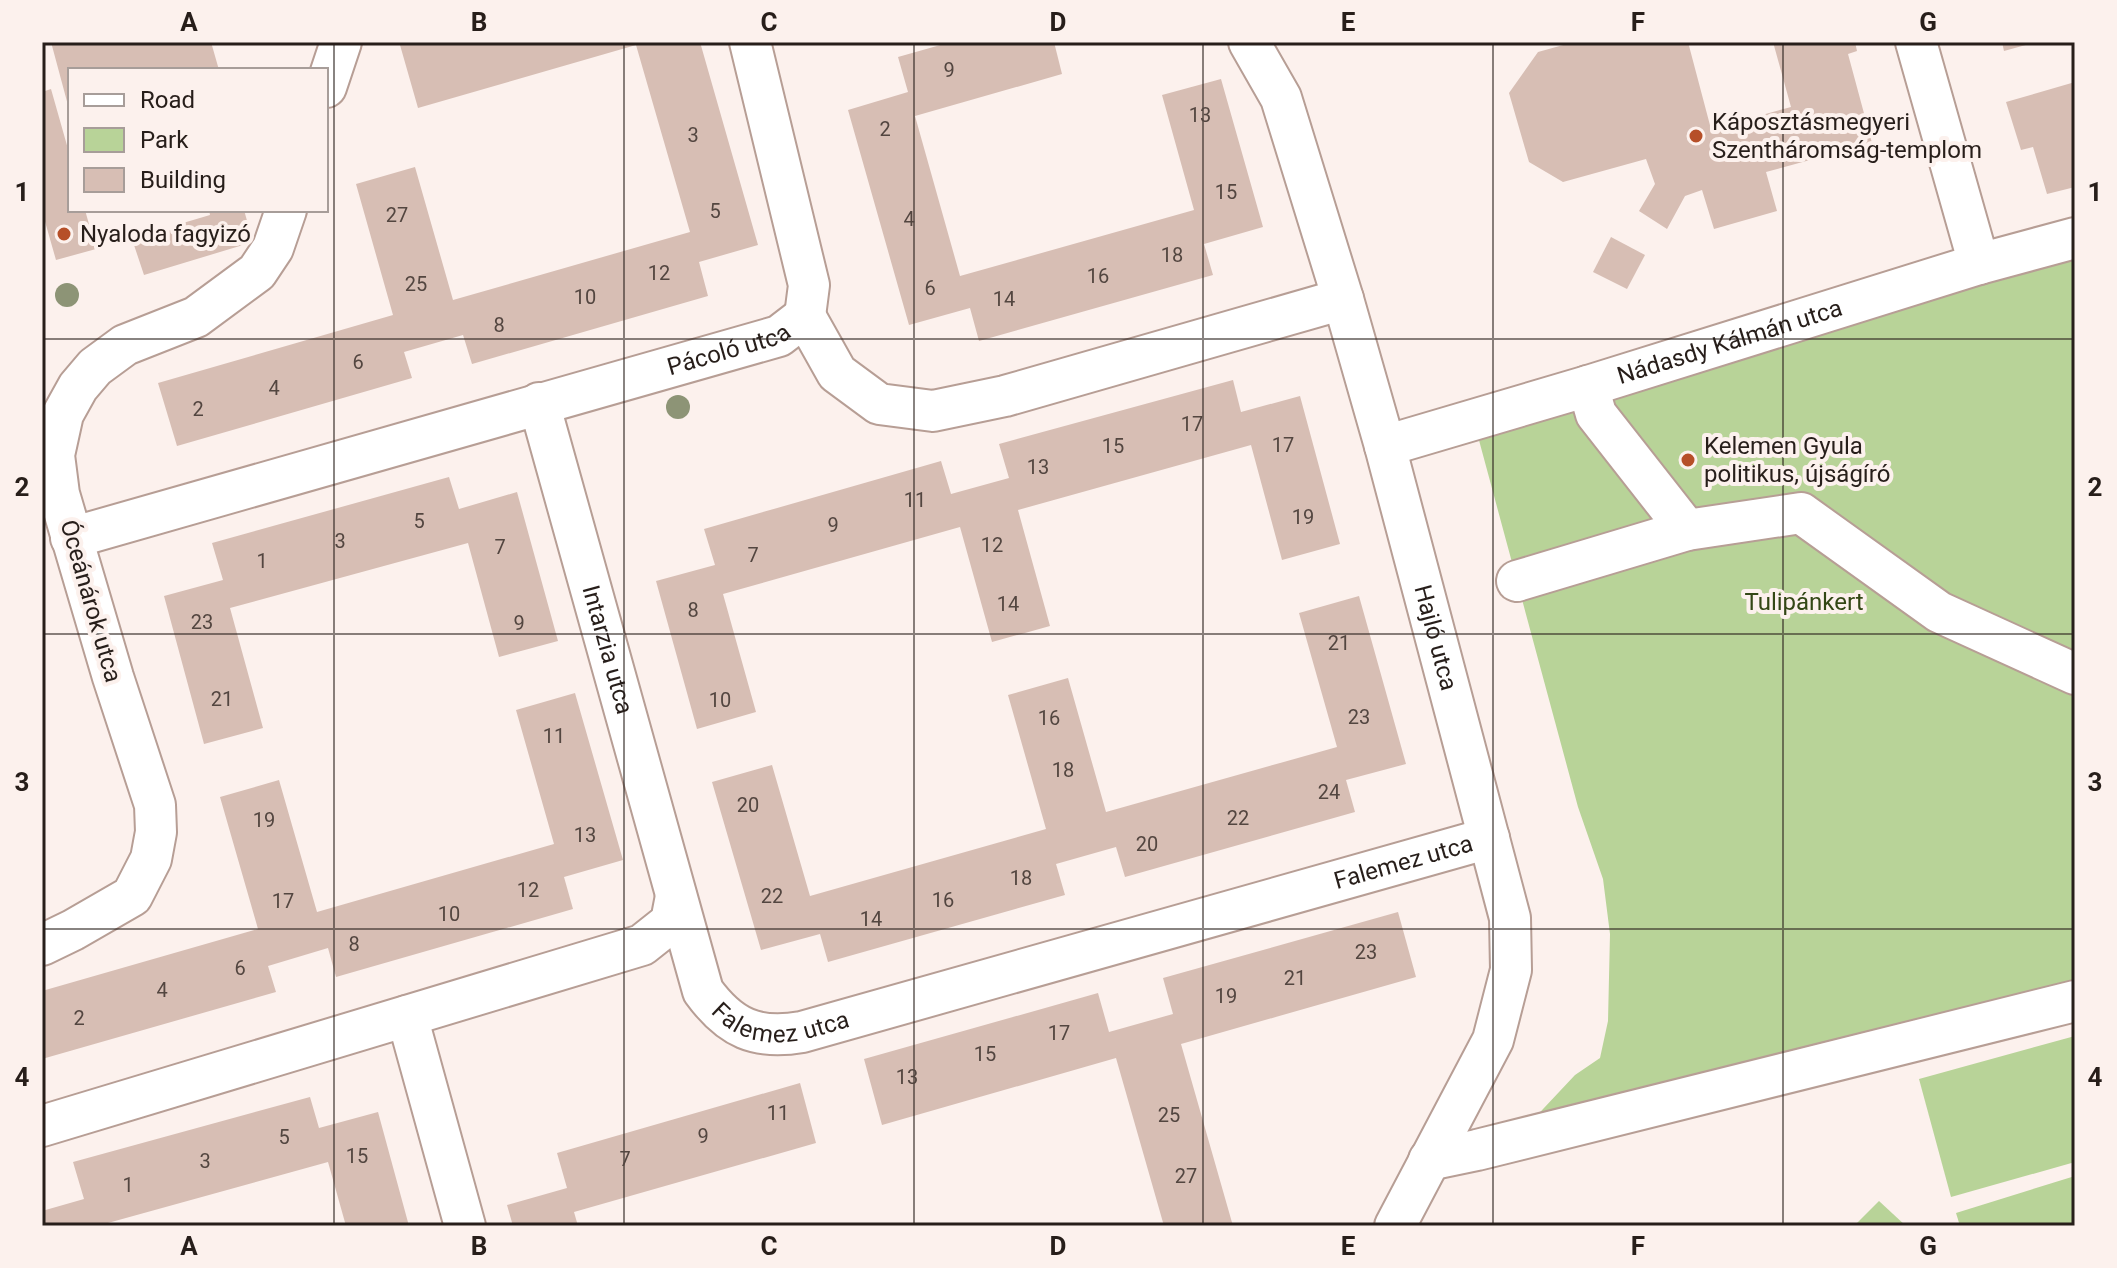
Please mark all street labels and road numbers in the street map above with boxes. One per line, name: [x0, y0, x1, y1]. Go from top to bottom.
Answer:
street label: Nádasdy Kálmán utca: [1614, 294, 1845, 390]
street label: Pácoló utca: [664, 318, 796, 381]
street label: Óceánárok utca: [54, 517, 128, 685]
street label: Intarzia utca: [577, 582, 639, 717]
street label: Hajló utca: [1408, 582, 1463, 694]
street label: Falemez utca: [1331, 829, 1476, 895]
street label: Falemez utca: [706, 997, 852, 1049]

